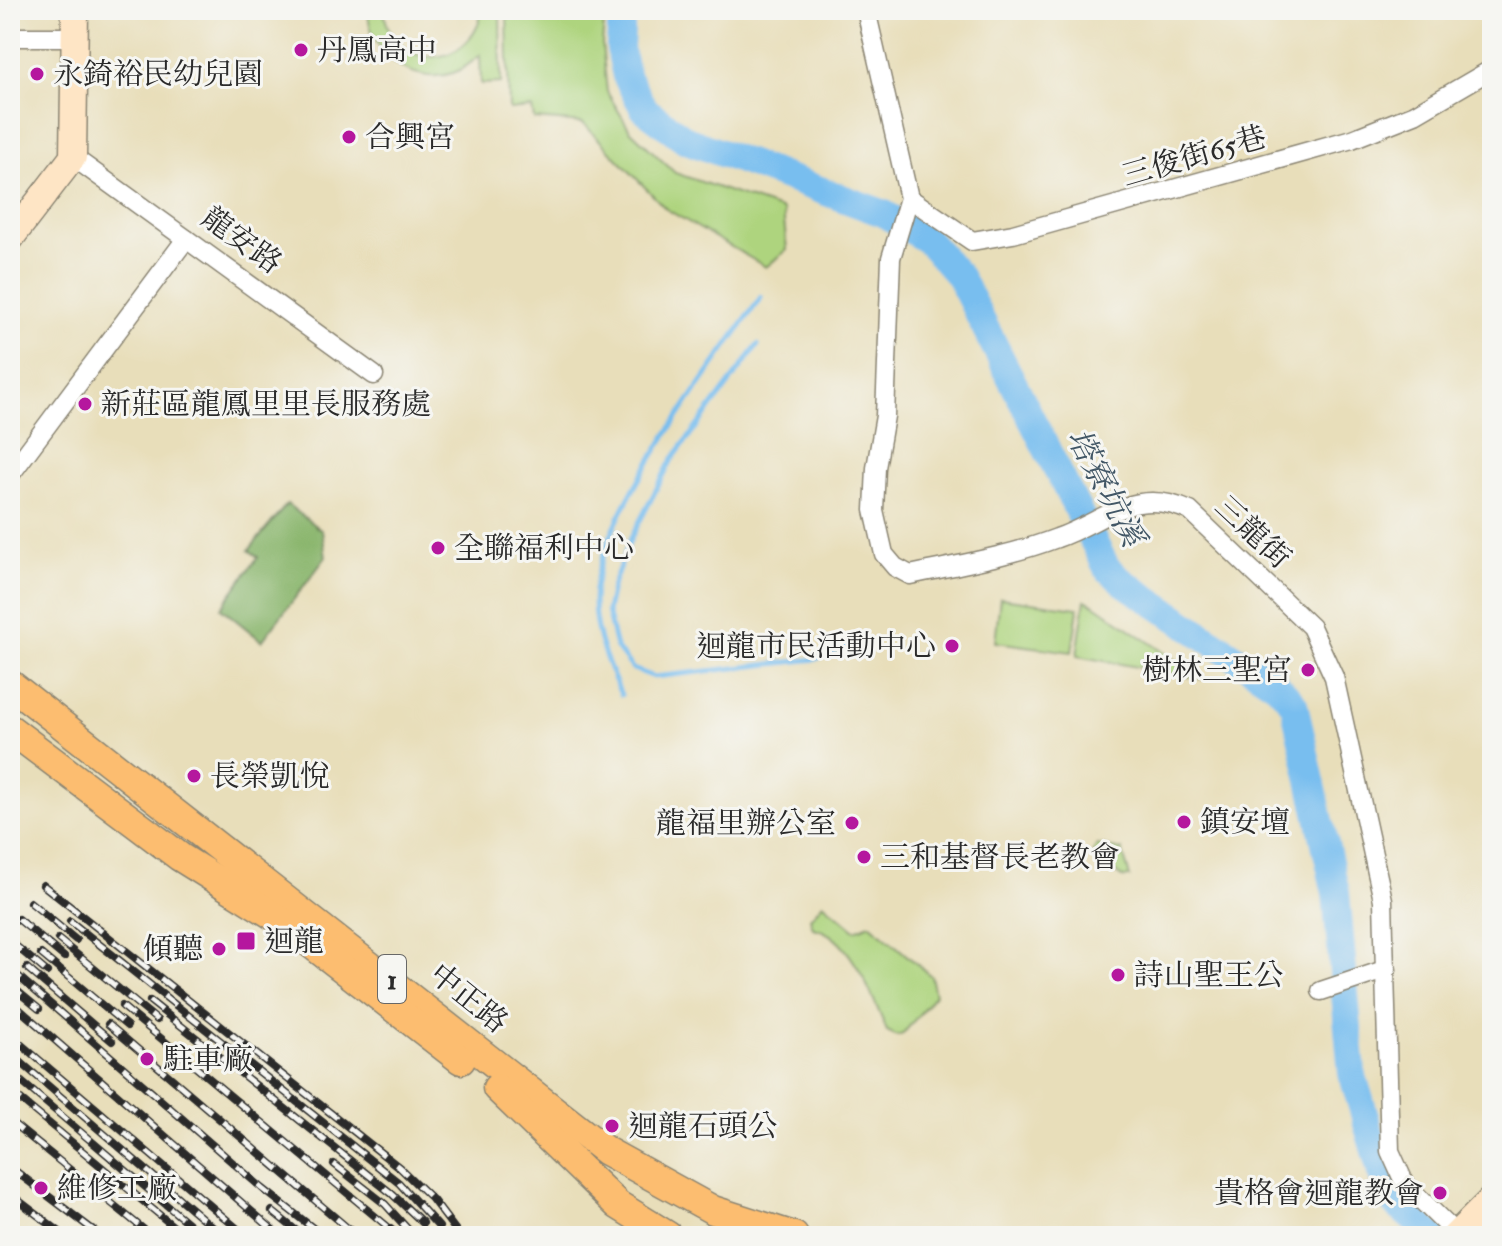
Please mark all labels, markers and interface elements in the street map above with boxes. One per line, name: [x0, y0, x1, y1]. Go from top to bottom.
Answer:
place label: 丹鳳高中: [317, 32, 437, 69]
marker: 丹鳳高中: [292, 41, 310, 59]
place label: 永錡裕民幼兒園: [53, 56, 263, 93]
marker: 永錡裕民幼兒園: [28, 65, 46, 83]
street label: 三俊街65巷: [1118, 118, 1271, 195]
place label: 合興宮: [365, 119, 455, 156]
marker: 合興宮: [340, 128, 358, 146]
street label: 龍安路: [194, 199, 289, 282]
place label: 新莊區龍鳳里里長服務處: [101, 386, 431, 423]
marker: 新莊區龍鳳里里長服務處: [76, 395, 94, 413]
water label: 塔寮坑溪: [1057, 422, 1154, 556]
street label: 三龍街: [1207, 488, 1298, 577]
place label: 全聯福利中心: [454, 530, 634, 567]
marker: 全聯福利中心: [429, 539, 447, 557]
place label: 迴龍市民活動中心: [696, 628, 936, 665]
marker: 迴龍市民活動中心: [943, 637, 961, 655]
place label: 樹林三聖宮: [1142, 652, 1292, 689]
marker: 樹林三聖宮: [1299, 661, 1317, 679]
place label: 長榮凱悅: [210, 758, 330, 795]
marker: 長榮凱悅: [185, 767, 203, 785]
place label: 鎮安壇: [1200, 804, 1290, 841]
place label: 龍福里辦公室: [656, 805, 836, 842]
marker: 鎮安壇: [1175, 813, 1193, 831]
marker: 龍福里辦公室: [843, 814, 861, 832]
place label: 三和基督長老教會: [880, 839, 1120, 876]
marker: 三和基督長老教會: [855, 848, 873, 866]
place label: 迴龍: [264, 923, 324, 960]
marker: 迴龍: [235, 930, 257, 952]
place label: 傾聽: [143, 931, 203, 968]
marker: 傾聽: [210, 940, 228, 958]
road number: 1: [378, 955, 406, 1003]
street label: 中正路: [422, 956, 515, 1041]
place label: 詩山聖王公: [1134, 957, 1284, 994]
marker: 詩山聖王公: [1109, 966, 1127, 984]
place label: 駐車廠: [163, 1041, 253, 1078]
marker: 駐車廠: [138, 1050, 156, 1068]
place label: 迴龍石頭公: [628, 1108, 778, 1145]
marker: 迴龍石頭公: [603, 1117, 621, 1135]
place label: 維修工廠: [57, 1170, 177, 1207]
place label: 貴格會迴龍教會: [1214, 1175, 1424, 1212]
marker: 維修工廠: [32, 1179, 50, 1197]
marker: 貴格會迴龍教會: [1431, 1184, 1449, 1202]

